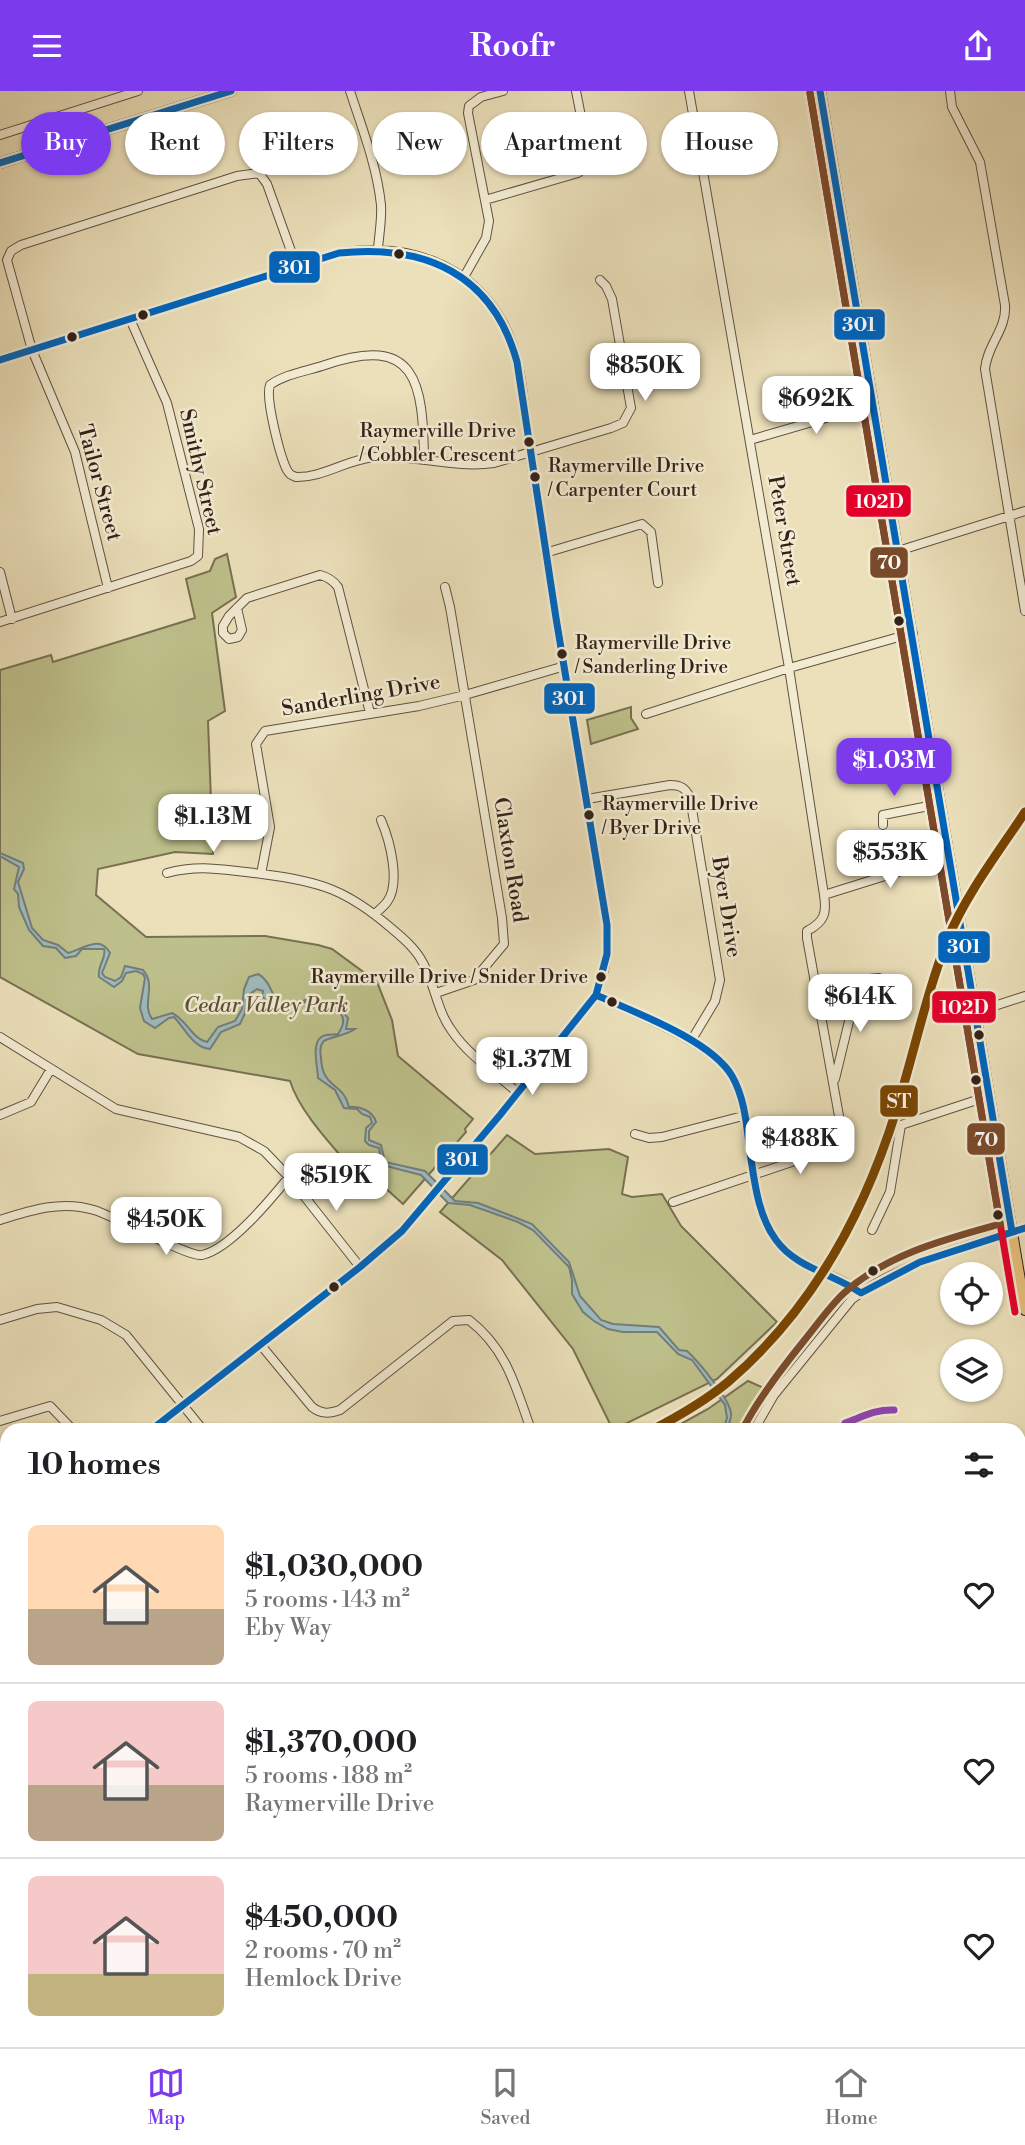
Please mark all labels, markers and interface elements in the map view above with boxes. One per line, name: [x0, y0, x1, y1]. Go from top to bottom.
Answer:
text: Roofr: [469, 26, 556, 66]
icon: menu: [28, 27, 66, 65]
icon: share: [959, 27, 997, 65]
chip: Buy: [21, 112, 111, 175]
chip: Rent: [125, 112, 225, 175]
chip: Filters: [239, 112, 358, 175]
chip: New: [372, 112, 467, 175]
chip: Apartment: [481, 112, 647, 175]
chip: House: [661, 112, 778, 175]
unlabelled marker: [392, 247, 406, 261]
line badge: 301: [268, 250, 321, 284]
text: 301: [278, 256, 312, 280]
unlabelled marker: [136, 308, 150, 322]
line badge: 301: [833, 308, 886, 341]
text: 301: [842, 313, 876, 337]
unlabelled marker: [65, 330, 79, 344]
pin: $850K: [596, 343, 694, 403]
text: $850K: [606, 352, 684, 380]
pin: $692K: [767, 377, 865, 436]
text: $692K: [778, 385, 854, 413]
street label: Smithy Street: [173, 406, 227, 538]
place label: Raymerville Drive / Cobbler Crescent: [358, 419, 516, 467]
street label: Tailor Street: [71, 422, 127, 545]
marker: Raymerville Drive / Cobbler Crescent: [522, 435, 536, 449]
place label: Raymerville Drive / Carpenter Court: [547, 454, 704, 502]
marker: Raymerville Drive / Carpenter Court: [528, 470, 542, 484]
street label: Peter Street: [761, 474, 807, 589]
line badge: 102D: [845, 484, 912, 518]
text: 102D: [854, 490, 904, 514]
line badge: 70: [869, 546, 909, 579]
text: 70: [877, 551, 901, 575]
unlabelled marker: [892, 614, 906, 628]
place label: Raymerville Drive / Sanderling Drive: [574, 631, 731, 679]
marker: Raymerville Drive / Sanderling Drive: [555, 647, 569, 661]
street label: Sanderling Drive: [280, 669, 442, 723]
line badge: 301: [543, 682, 596, 715]
text: 301: [552, 687, 586, 711]
pin: $1.03M: [837, 739, 951, 798]
text: $1.03M: [852, 747, 936, 775]
place label: Raymerville Drive / Byer Drive: [601, 792, 758, 840]
pin: $1.13M: [156, 795, 270, 854]
street label: Claxton Road: [487, 796, 533, 925]
text: $1.13M: [174, 803, 252, 831]
marker: Raymerville Drive / Byer Drive: [582, 808, 596, 822]
pin: $553K: [841, 831, 939, 890]
text: $553K: [853, 839, 927, 867]
street label: Byer Drive: [705, 854, 747, 959]
line badge: 301: [937, 930, 991, 964]
text: 301: [947, 935, 981, 959]
place label: Raymerville Drive / Snider Drive: [311, 965, 588, 989]
marker: Raymerville Drive / Snider Drive: [594, 970, 608, 984]
pin: $614K: [811, 975, 909, 1034]
text: $614K: [824, 983, 896, 1011]
line badge: 102D: [931, 990, 997, 1024]
park label: Cedar Valley Park: [184, 993, 348, 1019]
unlabelled marker: [605, 995, 619, 1009]
text: 102D: [939, 996, 989, 1020]
unlabelled marker: [972, 1028, 986, 1042]
pin: $1.37M: [475, 1037, 589, 1097]
text: $1.37M: [492, 1046, 572, 1074]
unlabelled marker: [969, 1073, 983, 1087]
line badge: ST: [879, 1084, 919, 1118]
text: ST: [887, 1090, 912, 1114]
pin: $488K: [751, 1117, 849, 1176]
line badge: 70: [966, 1122, 1006, 1156]
text: $488K: [761, 1125, 839, 1153]
text: 70: [974, 1128, 998, 1152]
line badge: 301: [436, 1143, 489, 1176]
text: 301: [445, 1148, 479, 1172]
pin: $519K: [287, 1153, 385, 1213]
text: $519K: [300, 1162, 372, 1190]
pin: $450K: [117, 1197, 215, 1257]
text: $450K: [127, 1206, 205, 1234]
unlabelled marker: [991, 1208, 1005, 1222]
map controls: [940, 1262, 1003, 1402]
button: locate: [940, 1262, 1003, 1325]
unlabelled marker: [866, 1264, 880, 1278]
unlabelled marker: [327, 1280, 341, 1294]
button: layers: [940, 1339, 1003, 1402]
text: 10 homes: [28, 1446, 161, 1484]
icon: filters: [960, 1446, 998, 1484]
text: $1,030,000: [245, 1548, 423, 1586]
icon: home: [84, 1553, 168, 1637]
icon: heart: [960, 1576, 998, 1614]
text: 5 rooms · 143 m²: [245, 1586, 410, 1614]
text: Eby Way: [245, 1614, 332, 1642]
text: $1,370,000: [245, 1724, 417, 1762]
icon: home: [84, 1729, 168, 1813]
icon: heart: [960, 1752, 998, 1790]
text: 5 rooms · 188 m²: [245, 1762, 412, 1790]
text: Raymerville Drive: [245, 1790, 434, 1818]
text: $450,000: [245, 1899, 398, 1937]
icon: home: [84, 1904, 168, 1988]
icon: heart: [960, 1927, 998, 1965]
text: 2 rooms · 70 m²: [245, 1937, 401, 1965]
text: Hemlock Drive: [245, 1965, 402, 1993]
tab: Map: [147, 2064, 185, 2130]
tab: Saved: [480, 2064, 530, 2130]
tab: Home: [825, 2064, 877, 2130]

